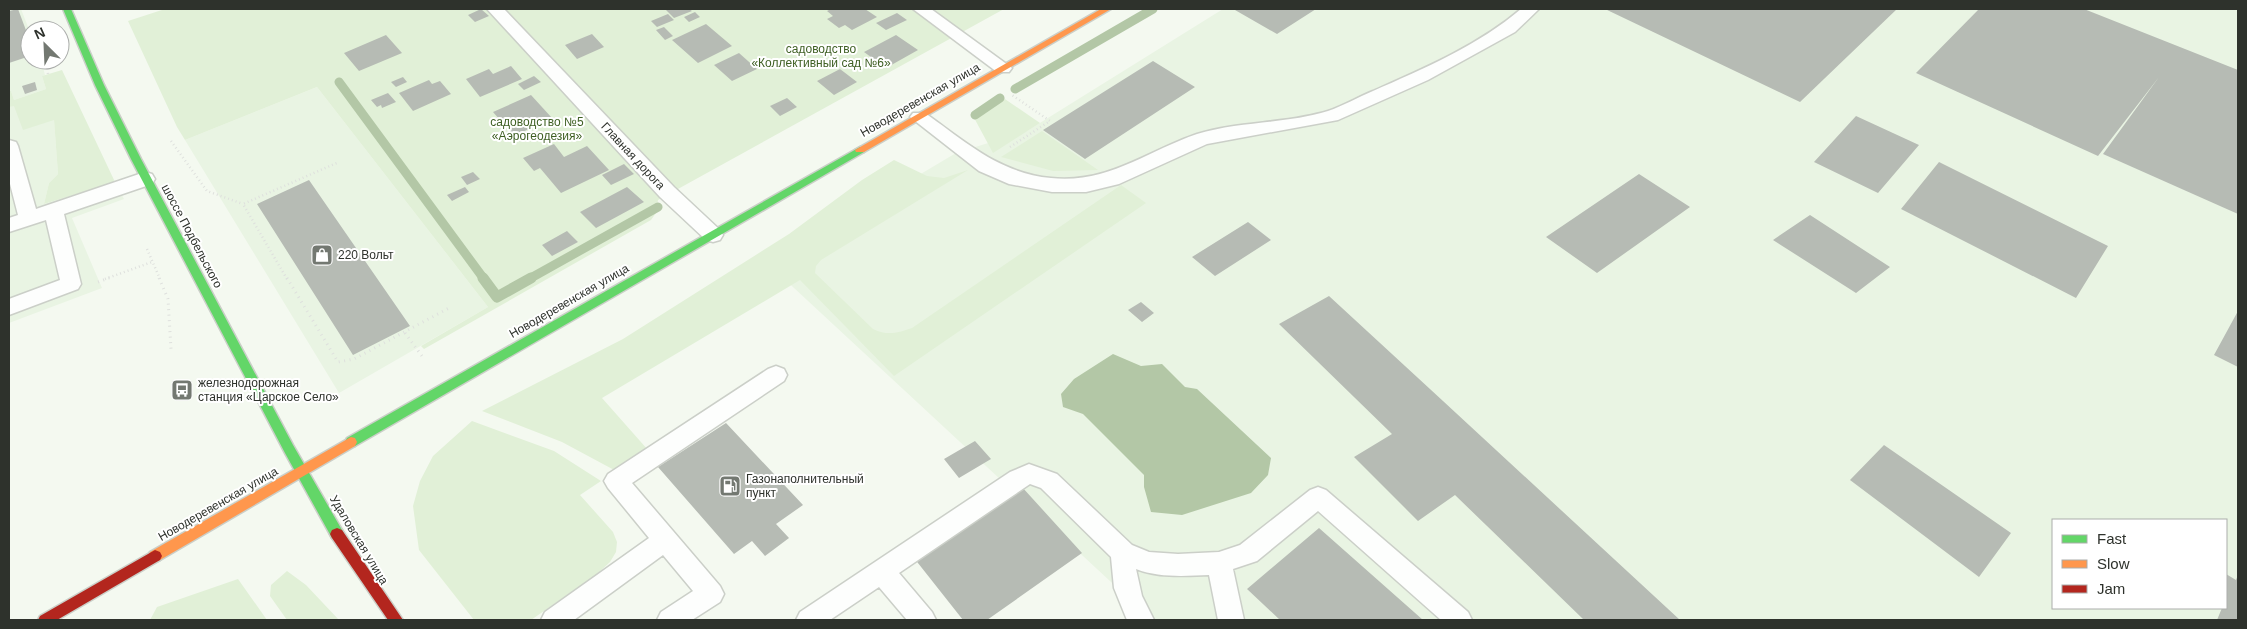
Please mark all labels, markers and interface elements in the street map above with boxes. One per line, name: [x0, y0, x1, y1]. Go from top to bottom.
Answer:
north arrow: [20, 20, 70, 70]
text: N: [32, 24, 48, 42]
park label: садоводство «Коллективный сад №6»: [751, 42, 891, 70]
street label: Новодеревенская улица: [858, 60, 982, 140]
park label: садоводство №5 «Аэрогеодезия»: [490, 115, 584, 143]
street label: Главная дорога: [598, 119, 668, 193]
street label: шоссе Подбельского: [159, 182, 225, 291]
shop icon: 220 Вольт: [310, 243, 334, 267]
place label: 220 Вольт: [338, 248, 394, 262]
street label: Новодеревенская улица: [507, 261, 631, 341]
place label: железнодорожная станция «Царское Село»: [198, 376, 339, 404]
bus stop icon: железнодорожная станция «Царское Село»: [170, 378, 194, 402]
street label: Новодеревенская улица: [156, 464, 280, 544]
place label: Газонаполнительный пункт: [746, 472, 864, 500]
fuel station icon: Газонаполнительный пункт: [718, 474, 742, 498]
street label: Удаловская улица: [327, 493, 391, 587]
legend: [2052, 519, 2227, 609]
text: Fast: [2097, 530, 2127, 547]
text: Slow: [2097, 555, 2130, 572]
text: Jam: [2097, 580, 2125, 597]

